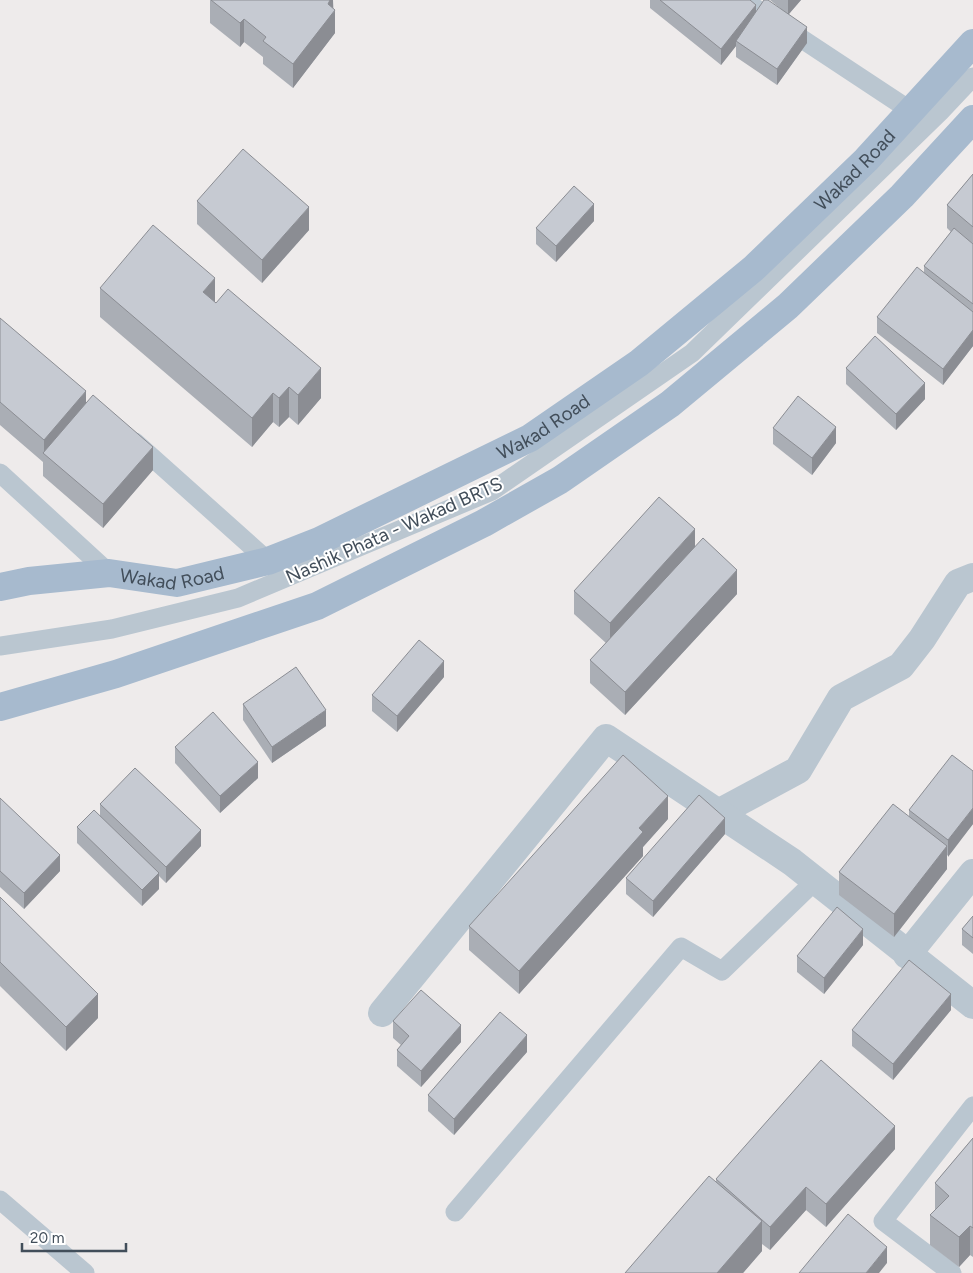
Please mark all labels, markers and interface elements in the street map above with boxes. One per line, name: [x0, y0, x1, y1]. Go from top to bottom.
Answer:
street label: Wakad Road: [809, 124, 900, 215]
street label: Wakad Road: [493, 389, 594, 464]
street label: Nashik Phata - Wakad BRTS: [282, 472, 506, 588]
street label: Wakad Road: [118, 561, 226, 594]
scale bar: [22, 1220, 126, 1252]
text: 20 m: [30, 1229, 64, 1247]

